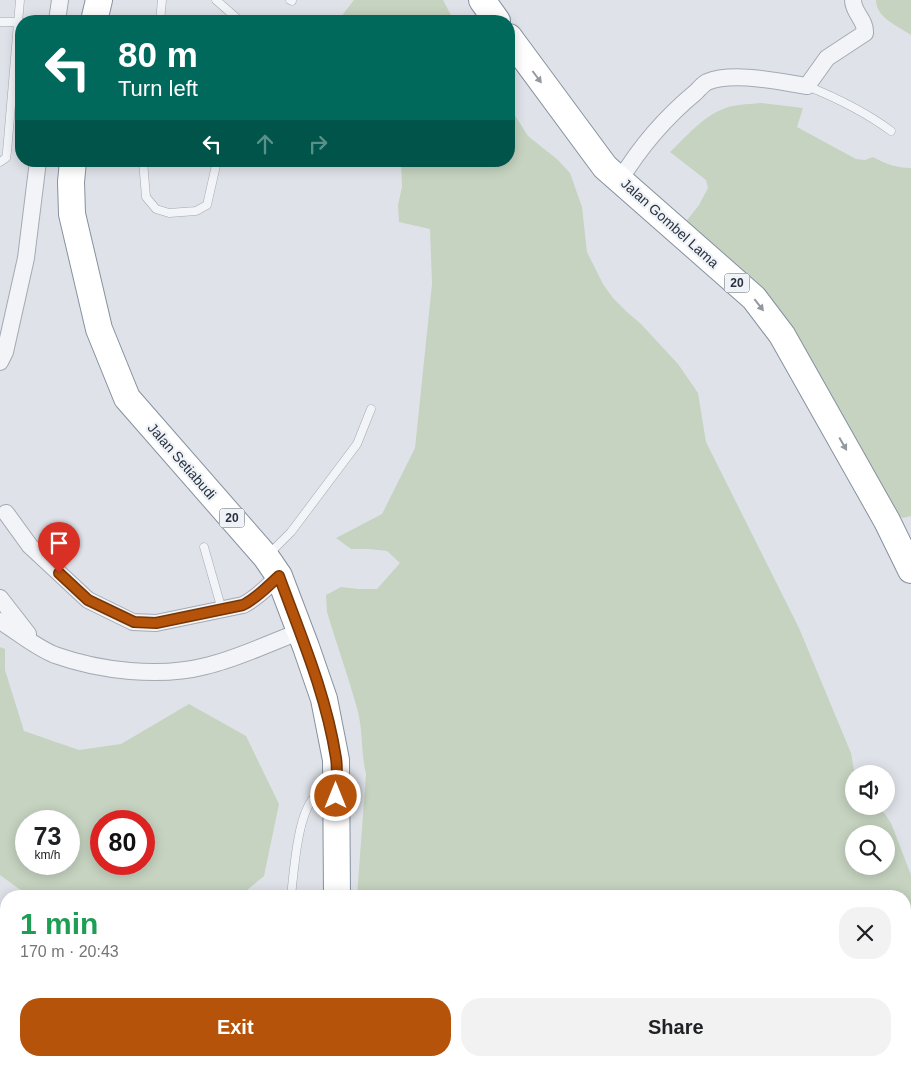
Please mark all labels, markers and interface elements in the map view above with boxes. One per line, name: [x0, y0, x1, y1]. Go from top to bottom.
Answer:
icon: left: [35, 35, 100, 100]
text: 80 m: [118, 35, 198, 74]
one-way arrow: [532, 70, 542, 84]
text: Turn left: [118, 76, 198, 101]
icon: left: [198, 130, 226, 158]
icon: ahead: [251, 130, 279, 158]
icon: right: [304, 130, 332, 158]
street label: Jalan Gombel Lama: [618, 175, 722, 271]
road number: 20: [724, 274, 750, 292]
one-way arrow: [754, 298, 765, 311]
street label: Jalan Setiabudi: [145, 420, 219, 502]
one-way arrow: [839, 437, 847, 452]
road number: 20: [220, 508, 244, 528]
pin: [38, 522, 80, 573]
icon: arrive: [45, 529, 73, 557]
map controls: [845, 765, 895, 875]
button: sound: [845, 765, 895, 815]
position arrow: [309, 769, 361, 821]
speed limit sign: 80: [90, 810, 155, 875]
text: 73: [34, 822, 61, 850]
button: search: [845, 825, 895, 875]
text: km/h: [34, 848, 61, 862]
text: 1 min: [20, 907, 98, 940]
button: close: [839, 907, 891, 959]
text: 170 m · 20:43: [20, 943, 119, 960]
button: Exit: [20, 998, 451, 1056]
button: Share: [461, 998, 891, 1056]

